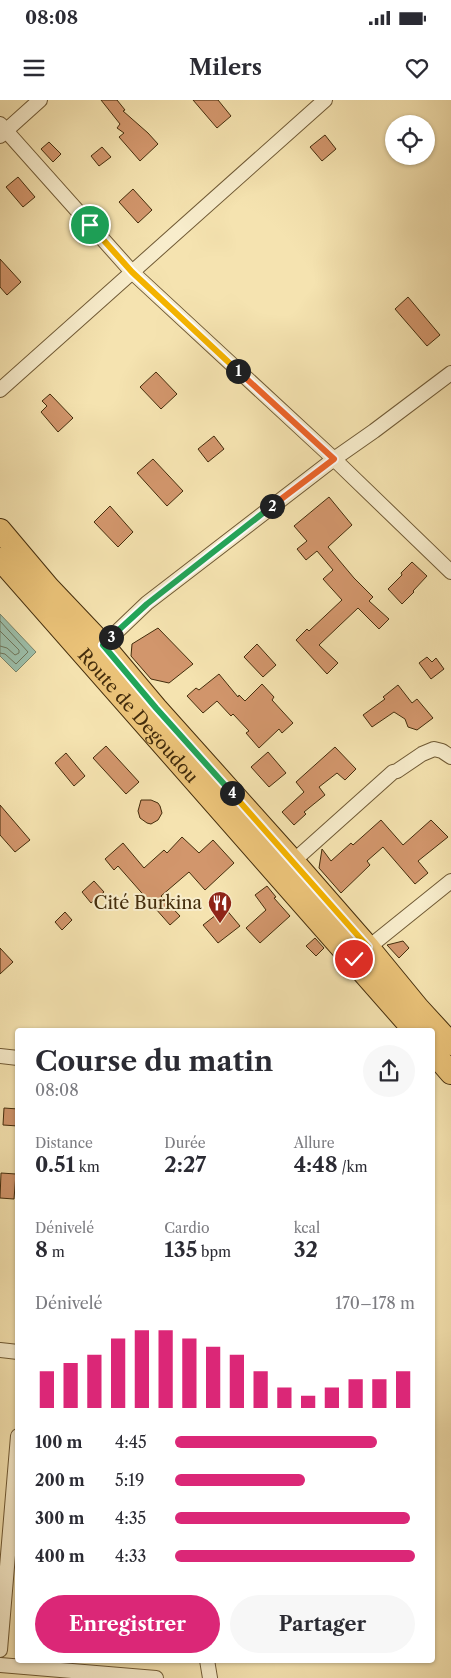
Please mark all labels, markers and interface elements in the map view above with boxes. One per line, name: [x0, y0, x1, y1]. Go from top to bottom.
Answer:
text: 08:08: [25, 6, 78, 29]
icon: menu: [20, 54, 48, 82]
text: Milers: [189, 54, 262, 81]
icon: heart: [403, 54, 431, 82]
map controls: [385, 115, 435, 165]
button: locate: [385, 115, 435, 165]
pin: [69, 204, 111, 246]
icon: arrive: [76, 211, 104, 239]
pin: 1: [226, 358, 250, 384]
text: 1: [235, 362, 242, 380]
pin: 2: [260, 494, 284, 518]
text: 2: [268, 497, 277, 515]
pin: 3: [98, 624, 124, 650]
text: 3: [108, 628, 115, 646]
street label: Route de Degoudou: [73, 644, 203, 788]
pin: 4: [220, 780, 244, 806]
text: 4: [228, 784, 237, 802]
restaurant icon: Cité Burkina: [207, 890, 233, 924]
place label: Cité Burkina: [94, 892, 202, 914]
pin: [333, 938, 375, 980]
icon: check: [340, 945, 368, 973]
text: Course du matin: [35, 1044, 273, 1078]
button: share: [363, 1045, 415, 1097]
text: 08:08: [35, 1080, 79, 1100]
text: Distance: [35, 1134, 93, 1152]
text: Durée: [164, 1134, 206, 1152]
text: Allure: [294, 1134, 335, 1152]
text: 0.51: [35, 1152, 75, 1177]
text: 2:27: [164, 1152, 206, 1177]
text: 4:48: [294, 1152, 338, 1177]
text: km: [75, 1158, 100, 1176]
text: /km: [338, 1158, 368, 1176]
text: Dénivelé: [35, 1219, 94, 1237]
text: Cardio: [164, 1219, 210, 1237]
text: kcal: [294, 1219, 320, 1237]
text: 8: [35, 1237, 48, 1262]
text: 135: [164, 1237, 197, 1262]
text: 32: [294, 1237, 318, 1262]
text: m: [48, 1243, 65, 1261]
text: bpm: [197, 1243, 231, 1261]
text: Dénivelé: [35, 1293, 103, 1313]
text: 170–178 m: [335, 1293, 415, 1313]
text: 100 m: [35, 1432, 82, 1452]
text: 4:45: [115, 1432, 147, 1452]
text: 200 m: [35, 1470, 85, 1490]
text: 5:19: [115, 1470, 144, 1490]
text: 300 m: [35, 1508, 84, 1528]
text: 4:35: [115, 1508, 146, 1528]
text: 400 m: [35, 1546, 85, 1566]
text: 4:33: [115, 1546, 146, 1566]
button: Enregistrer: [35, 1595, 220, 1653]
button: Partager: [230, 1595, 415, 1653]

